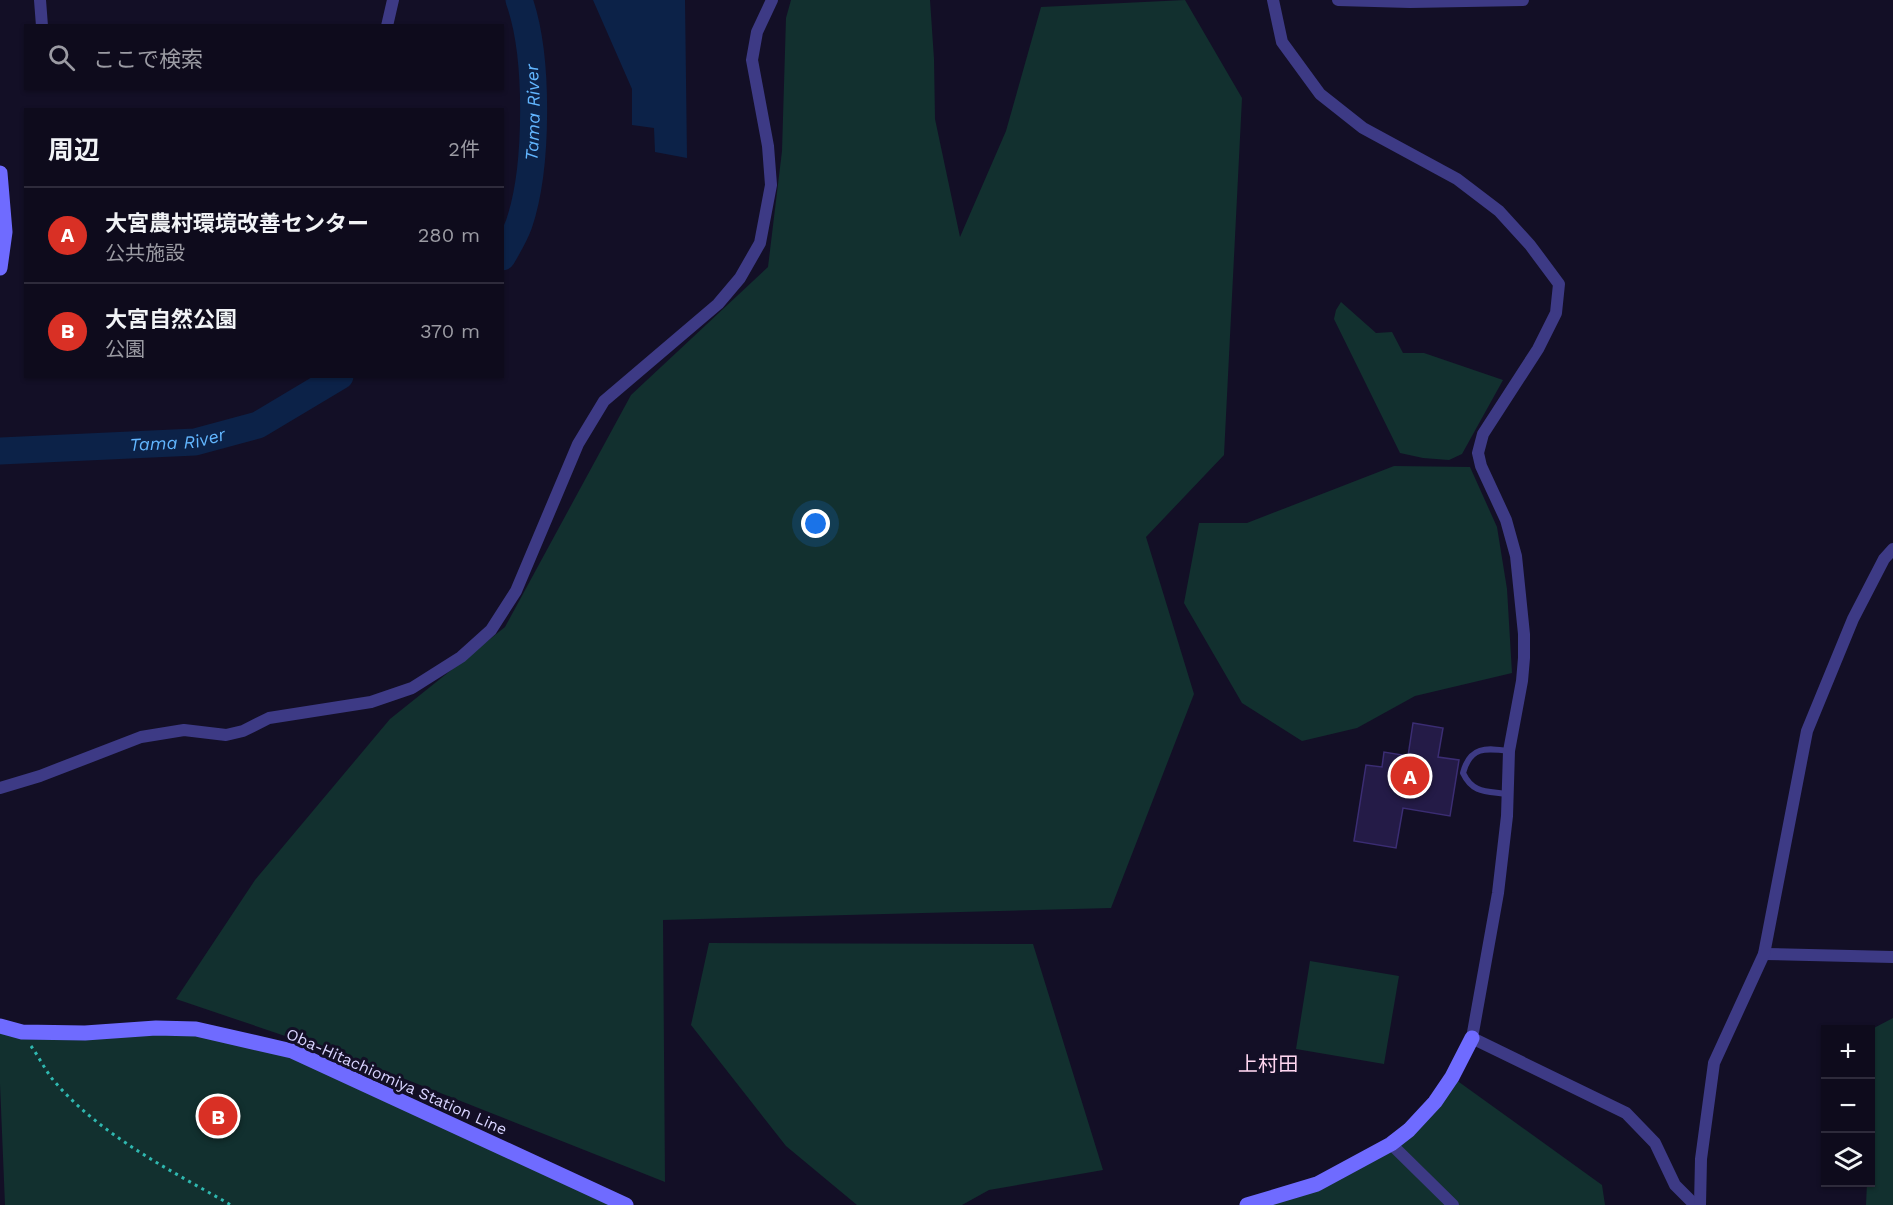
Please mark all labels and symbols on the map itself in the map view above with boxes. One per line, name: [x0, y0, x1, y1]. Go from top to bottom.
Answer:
water label: Tama River: [520, 62, 544, 162]
water label: Tama River: [129, 423, 229, 455]
your location: [801, 509, 830, 538]
pin: A: [1390, 754, 1430, 798]
street label: Oba-Hitachiomiya Station Line: [283, 1024, 510, 1139]
district label: 上村田: [1238, 1052, 1298, 1076]
pin: B: [198, 1094, 238, 1138]

